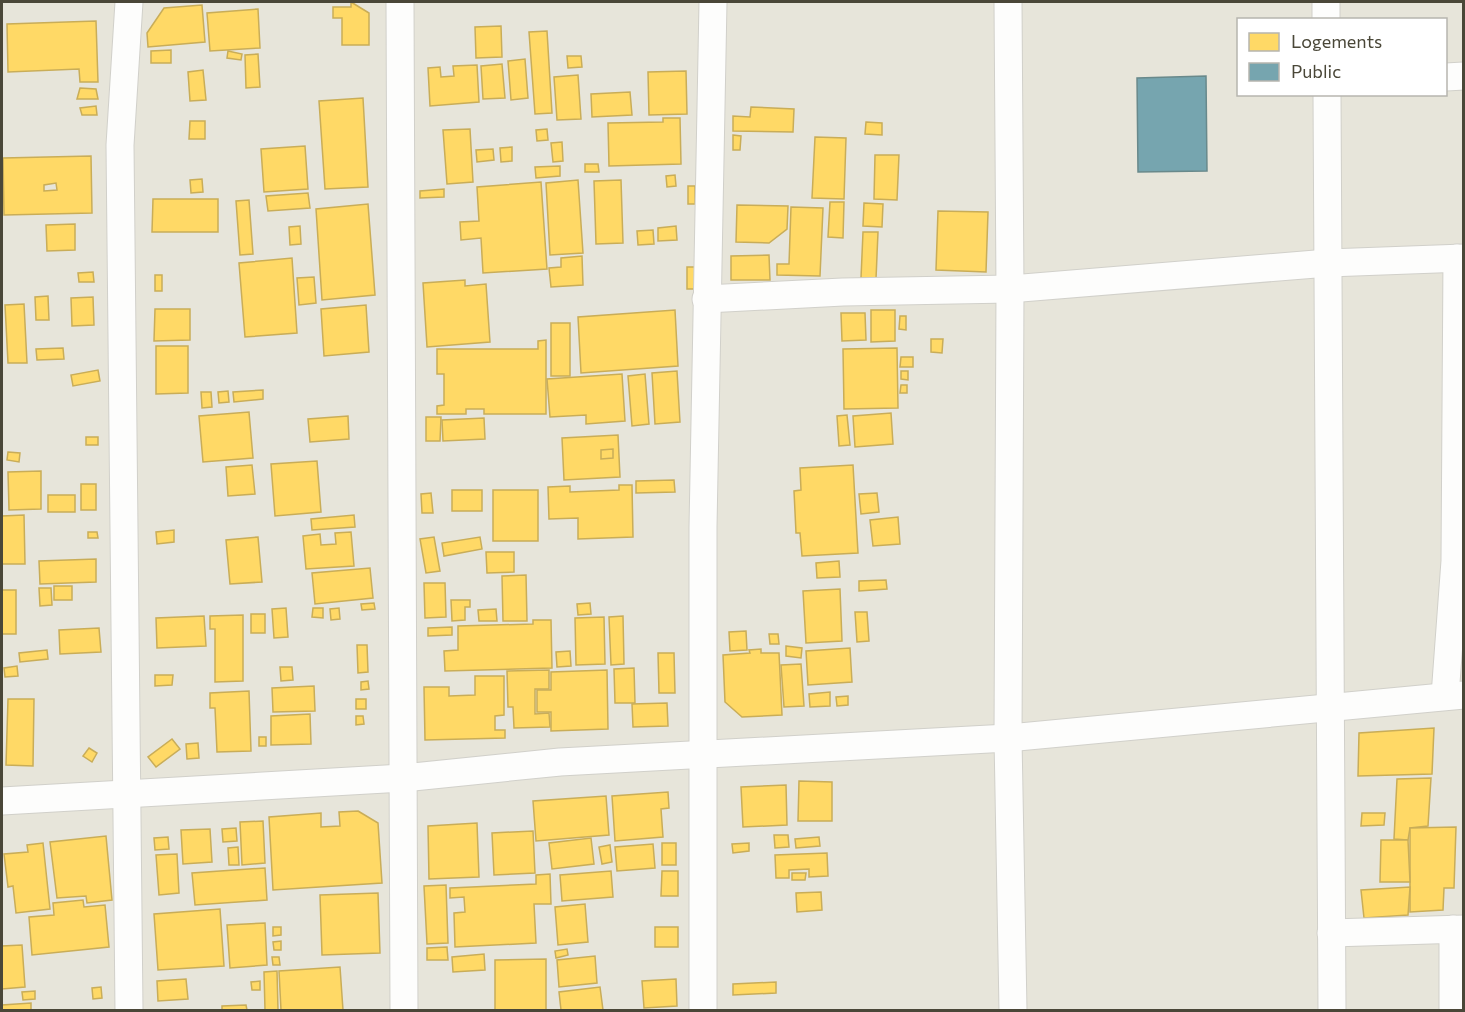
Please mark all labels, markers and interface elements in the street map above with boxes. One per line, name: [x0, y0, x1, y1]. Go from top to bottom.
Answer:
legend: [1237, 18, 1447, 96]
text: Logements: [1291, 30, 1382, 52]
text: Public: [1291, 60, 1341, 82]

